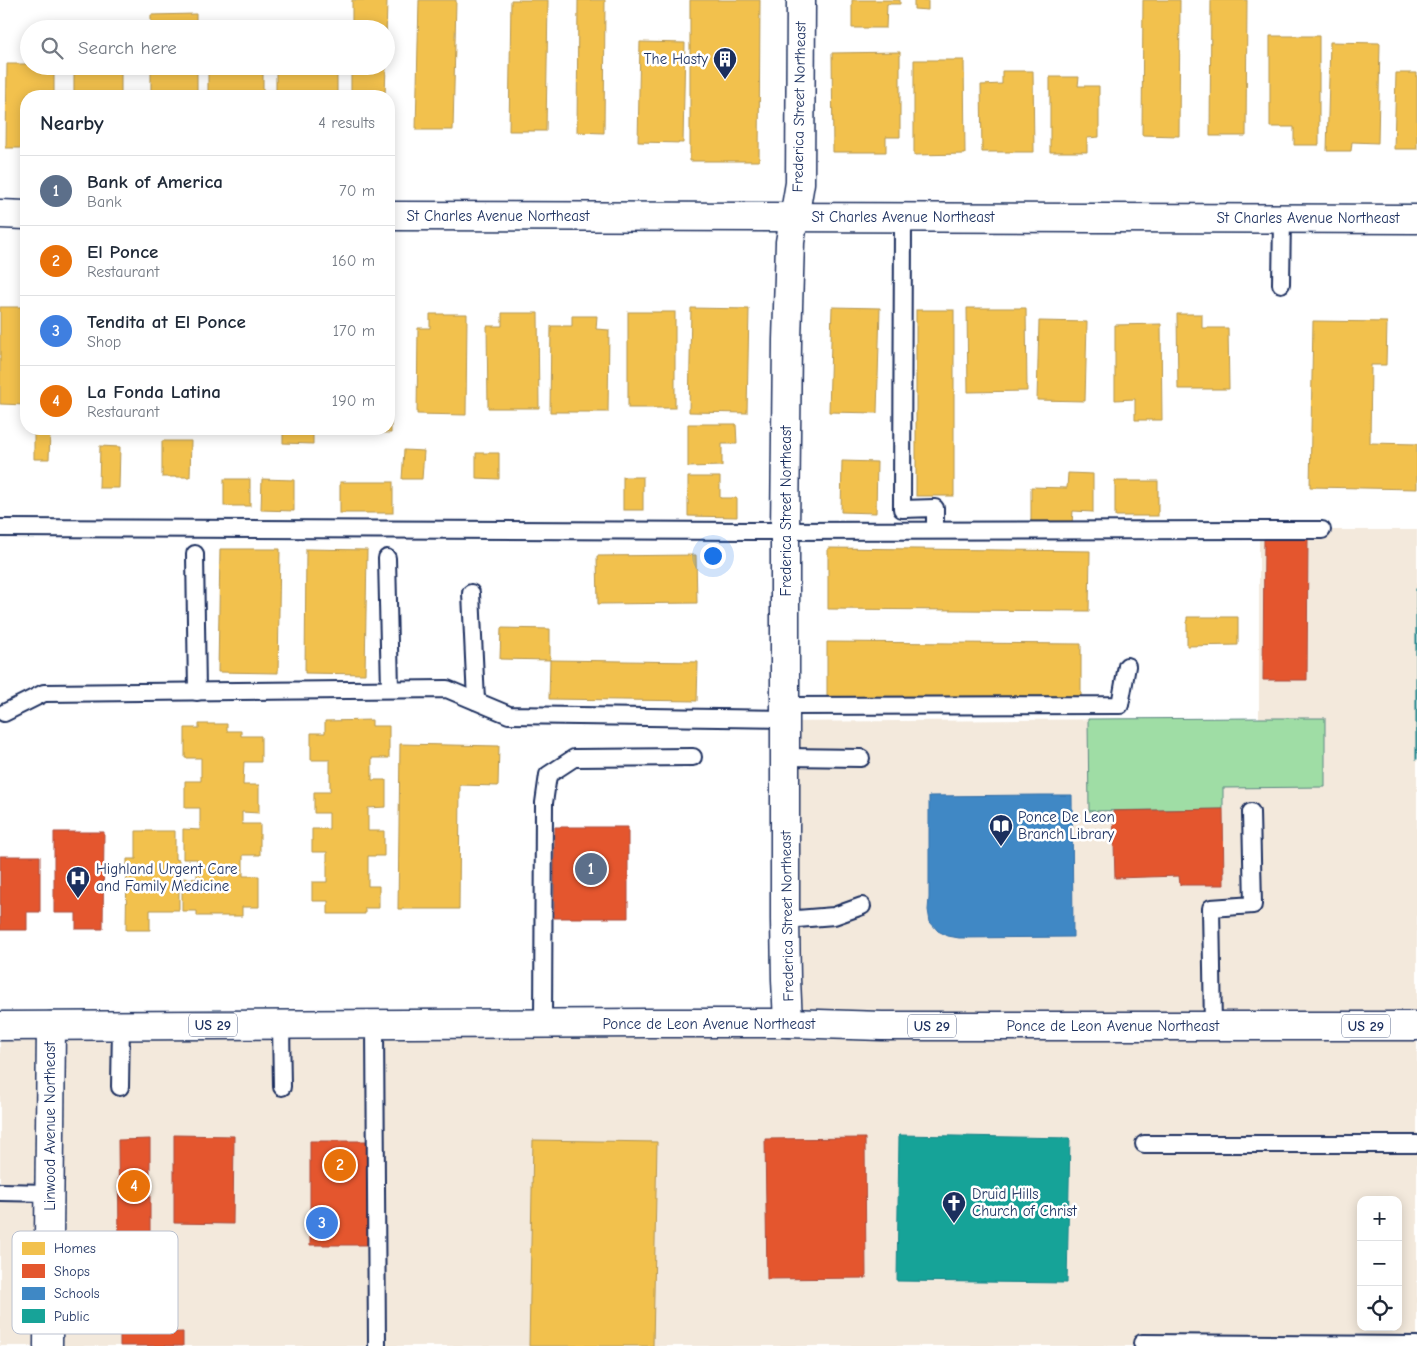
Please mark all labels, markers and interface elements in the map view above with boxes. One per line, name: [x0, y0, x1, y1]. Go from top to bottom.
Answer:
search box: [20, 20, 395, 75]
street label: Frederica Street Northeast: [789, 21, 810, 193]
icon: search: [38, 34, 66, 62]
text: Search here: [78, 37, 177, 59]
building icon: The Hasty: [712, 46, 738, 80]
place label: The Hasty: [644, 50, 708, 68]
text: Nearby: [40, 111, 104, 135]
text: 4 results: [318, 114, 375, 132]
text: Bank of America: [87, 171, 223, 193]
text: 1: [53, 182, 59, 200]
text: 70 m: [339, 182, 375, 200]
text: Bank: [87, 193, 122, 211]
street label: St Charles Avenue Northeast: [406, 207, 590, 225]
street label: St Charles Avenue Northeast: [811, 208, 995, 226]
street label: St Charles Avenue Northeast: [1216, 209, 1400, 227]
text: El Ponce: [87, 241, 158, 263]
text: 2: [52, 252, 60, 270]
text: 160 m: [332, 252, 375, 270]
text: Restaurant: [87, 263, 159, 281]
text: Tendita at El Ponce: [87, 311, 246, 333]
text: 3: [52, 322, 60, 340]
text: 170 m: [333, 322, 375, 340]
text: Shop: [87, 333, 121, 351]
text: La Fonda Latina: [87, 381, 221, 403]
text: 4: [52, 392, 60, 410]
text: 190 m: [332, 392, 375, 410]
text: Restaurant: [87, 403, 159, 421]
street label: Frederica Street Northeast: [777, 425, 795, 597]
your location: [700, 543, 726, 569]
place label: Ponce De Leon Branch Library: [1018, 808, 1115, 843]
library icon: Ponce De Leon Branch Library: [988, 813, 1014, 847]
street label: Frederica Street Northeast: [776, 830, 797, 1002]
pin: 1: [575, 850, 607, 888]
place label: Highland Urgent Care and Family Medicine: [96, 860, 238, 895]
hospital icon: Highland Urgent Care and Family Medicine: [65, 865, 91, 899]
road number: US 29: [189, 1014, 237, 1036]
road number: US 29: [908, 1014, 956, 1038]
road number: US 29: [1342, 1014, 1390, 1038]
street label: Ponce de Leon Avenue Northeast: [603, 1015, 816, 1033]
street label: Ponce de Leon Avenue Northeast: [1007, 1017, 1220, 1035]
street label: Linwood Avenue Northeast: [41, 1041, 59, 1211]
pin: 2: [324, 1146, 356, 1184]
pin: 4: [118, 1167, 150, 1205]
place label: Druid Hills Church of Christ: [972, 1185, 1078, 1220]
church icon: Druid Hills Church of Christ: [941, 1190, 967, 1224]
map controls: [1357, 1196, 1402, 1331]
button: +: [1357, 1196, 1402, 1241]
pin: 3: [306, 1204, 338, 1242]
legend: [12, 1231, 178, 1334]
text: Homes: [54, 1240, 96, 1257]
button: −: [1357, 1241, 1402, 1286]
text: Shops: [54, 1263, 90, 1280]
text: Schools: [54, 1285, 100, 1302]
button: locate: [1357, 1286, 1402, 1331]
text: Public: [54, 1308, 90, 1325]

